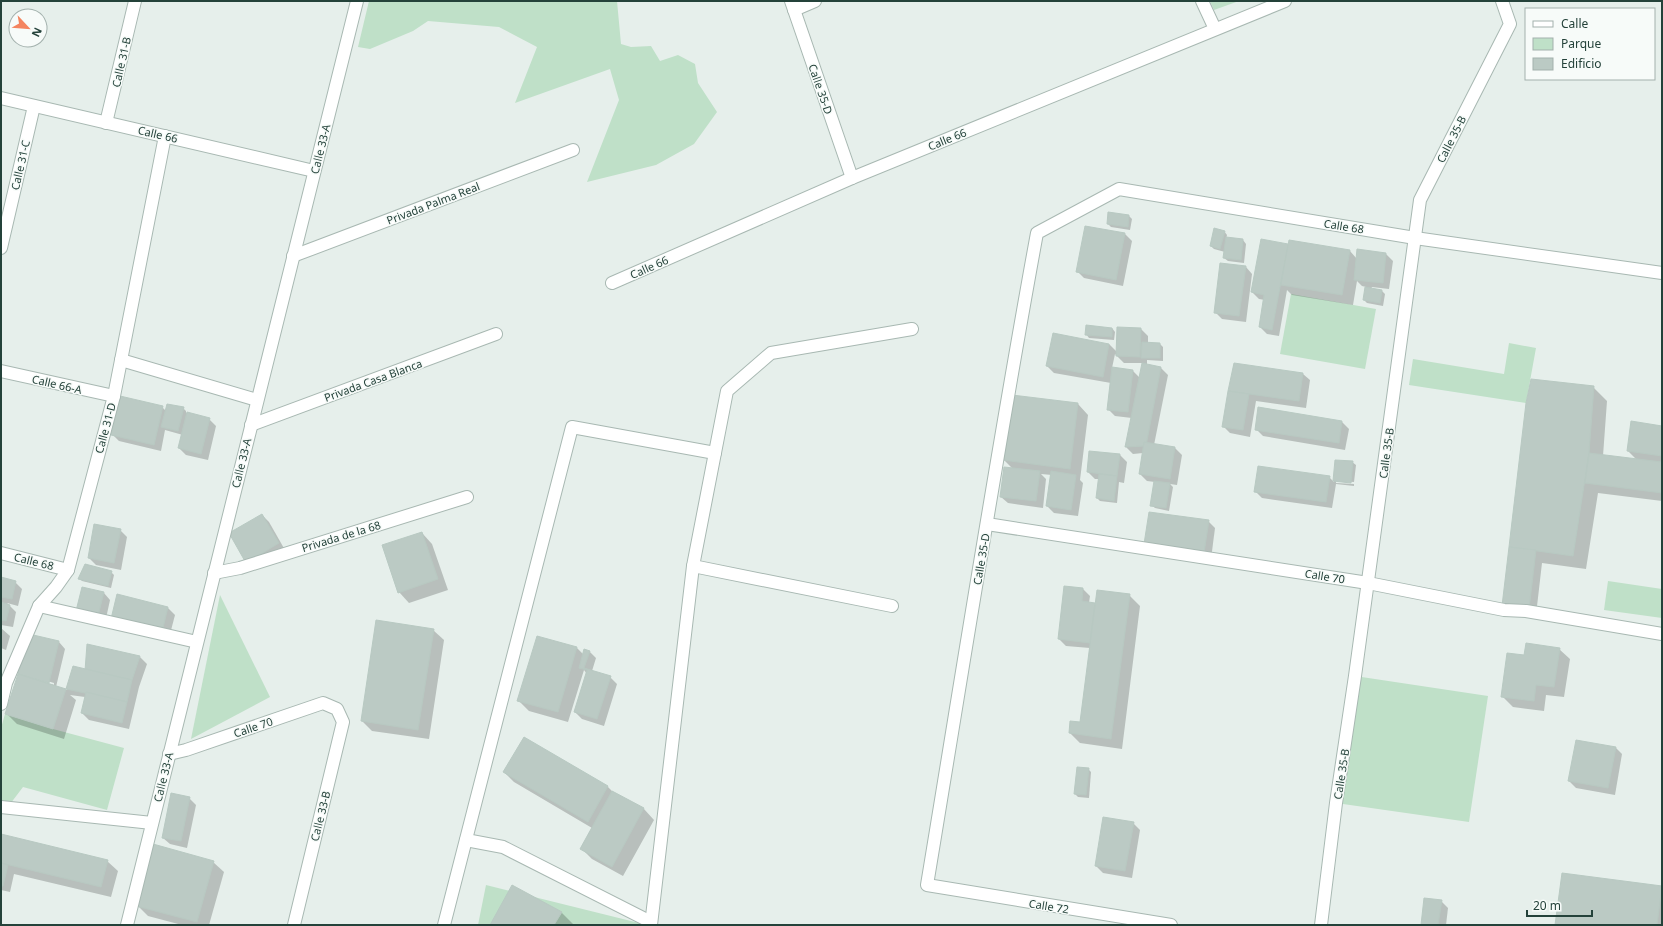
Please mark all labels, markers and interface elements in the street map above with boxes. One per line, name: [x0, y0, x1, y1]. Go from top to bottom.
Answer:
north arrow: [8, 8, 48, 48]
legend: [1525, 8, 1655, 80]
text: Calle: [1561, 15, 1589, 32]
text: N: [29, 25, 46, 40]
street label: Calle 31-B: [108, 35, 134, 89]
text: Parque: [1561, 35, 1602, 52]
text: Edificio: [1561, 55, 1602, 72]
street label: Calle 35-D: [805, 62, 837, 116]
street label: Calle 35-B: [1433, 113, 1469, 165]
street label: Calle 33-A: [307, 121, 334, 176]
street label: Calle 66: [137, 122, 179, 146]
street label: Calle 66: [925, 124, 969, 154]
street label: Calle 31-C: [7, 138, 33, 192]
street label: Privada Palma Real: [384, 178, 482, 228]
street label: Calle 68: [1323, 215, 1365, 237]
street label: Calle 66: [627, 252, 671, 282]
street label: Privada Casa Blanca: [322, 355, 424, 405]
street label: Calle 66-A: [30, 371, 84, 397]
street label: Calle 31-D: [91, 401, 119, 455]
street label: Calle 35-B: [1375, 427, 1397, 479]
street label: Calle 33-A: [228, 435, 255, 490]
street label: Privada de la 68: [300, 517, 382, 555]
street label: Calle 35-D: [969, 532, 993, 586]
street label: Calle 68: [13, 549, 55, 573]
street label: Calle 70: [1304, 565, 1346, 587]
street label: Calle 70: [231, 713, 275, 741]
street label: Calle 35-B: [1330, 748, 1352, 800]
street label: Calle 33-A: [150, 749, 177, 804]
street label: Calle 33-B: [307, 789, 333, 843]
scale bar: [1527, 892, 1592, 918]
street label: Calle 72: [1028, 895, 1070, 917]
text: 20 m: [1533, 897, 1561, 914]

